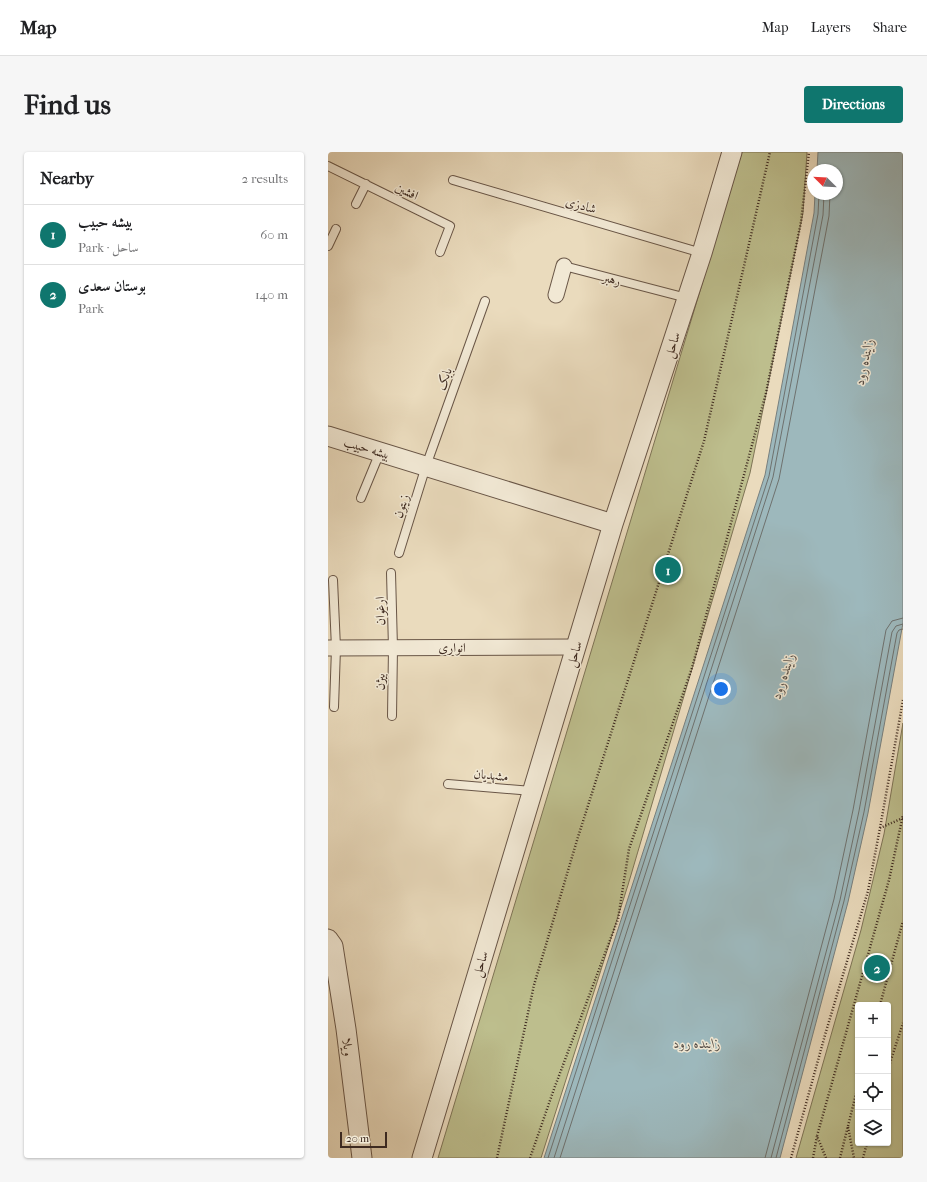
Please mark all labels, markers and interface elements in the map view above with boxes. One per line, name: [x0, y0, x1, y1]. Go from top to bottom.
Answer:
text: Map: [20, 17, 56, 39]
text: Map: [762, 19, 789, 36]
text: Layers: [811, 19, 851, 36]
text: Share: [873, 19, 907, 36]
button: Directions: [804, 86, 903, 123]
text: Find us: [24, 88, 111, 121]
north arrow: [807, 164, 843, 200]
text: Nearby: [40, 168, 94, 188]
text: 2 results: [242, 171, 288, 186]
street label: افشین: [393, 179, 421, 203]
street label: شادزی: [564, 193, 598, 217]
text: بیشه حبیب: [78, 213, 133, 231]
text: 1: [51, 227, 55, 242]
text: 60 m: [260, 227, 288, 242]
text: Park · ساحل: [78, 240, 139, 255]
street label: رهبر: [599, 269, 623, 290]
text: بوستان سعدی: [78, 277, 146, 295]
text: 2: [50, 287, 56, 302]
text: 140 m: [255, 287, 288, 302]
text: Park: [78, 301, 104, 316]
street label: ساحل: [661, 330, 685, 361]
water label: زاینده رود: [851, 337, 877, 387]
street label: بابک: [433, 366, 456, 392]
street label: بیشه حبیب: [341, 434, 392, 464]
street label: زیتون: [390, 492, 413, 520]
pin: 1: [655, 555, 681, 585]
street label: ارغوان: [372, 596, 389, 626]
street label: ساحل: [563, 639, 587, 670]
street label: انواری: [438, 640, 466, 656]
water label: زاینده رود: [768, 651, 798, 701]
street label: بیژن: [372, 673, 389, 691]
your location: [711, 679, 731, 699]
street label: مشهدیان: [473, 766, 509, 785]
street label: ساحل: [469, 949, 493, 980]
pin: 2: [864, 953, 890, 983]
map controls: [855, 1002, 891, 1146]
button: +: [855, 1002, 891, 1038]
water label: زاینده رود: [673, 1035, 721, 1052]
street label: ویلا: [338, 1037, 357, 1057]
button: −: [855, 1038, 891, 1074]
button: locate: [855, 1074, 891, 1110]
button: layers: [855, 1110, 891, 1146]
scale bar: [340, 1130, 387, 1149]
text: 20 m: [346, 1132, 369, 1145]

